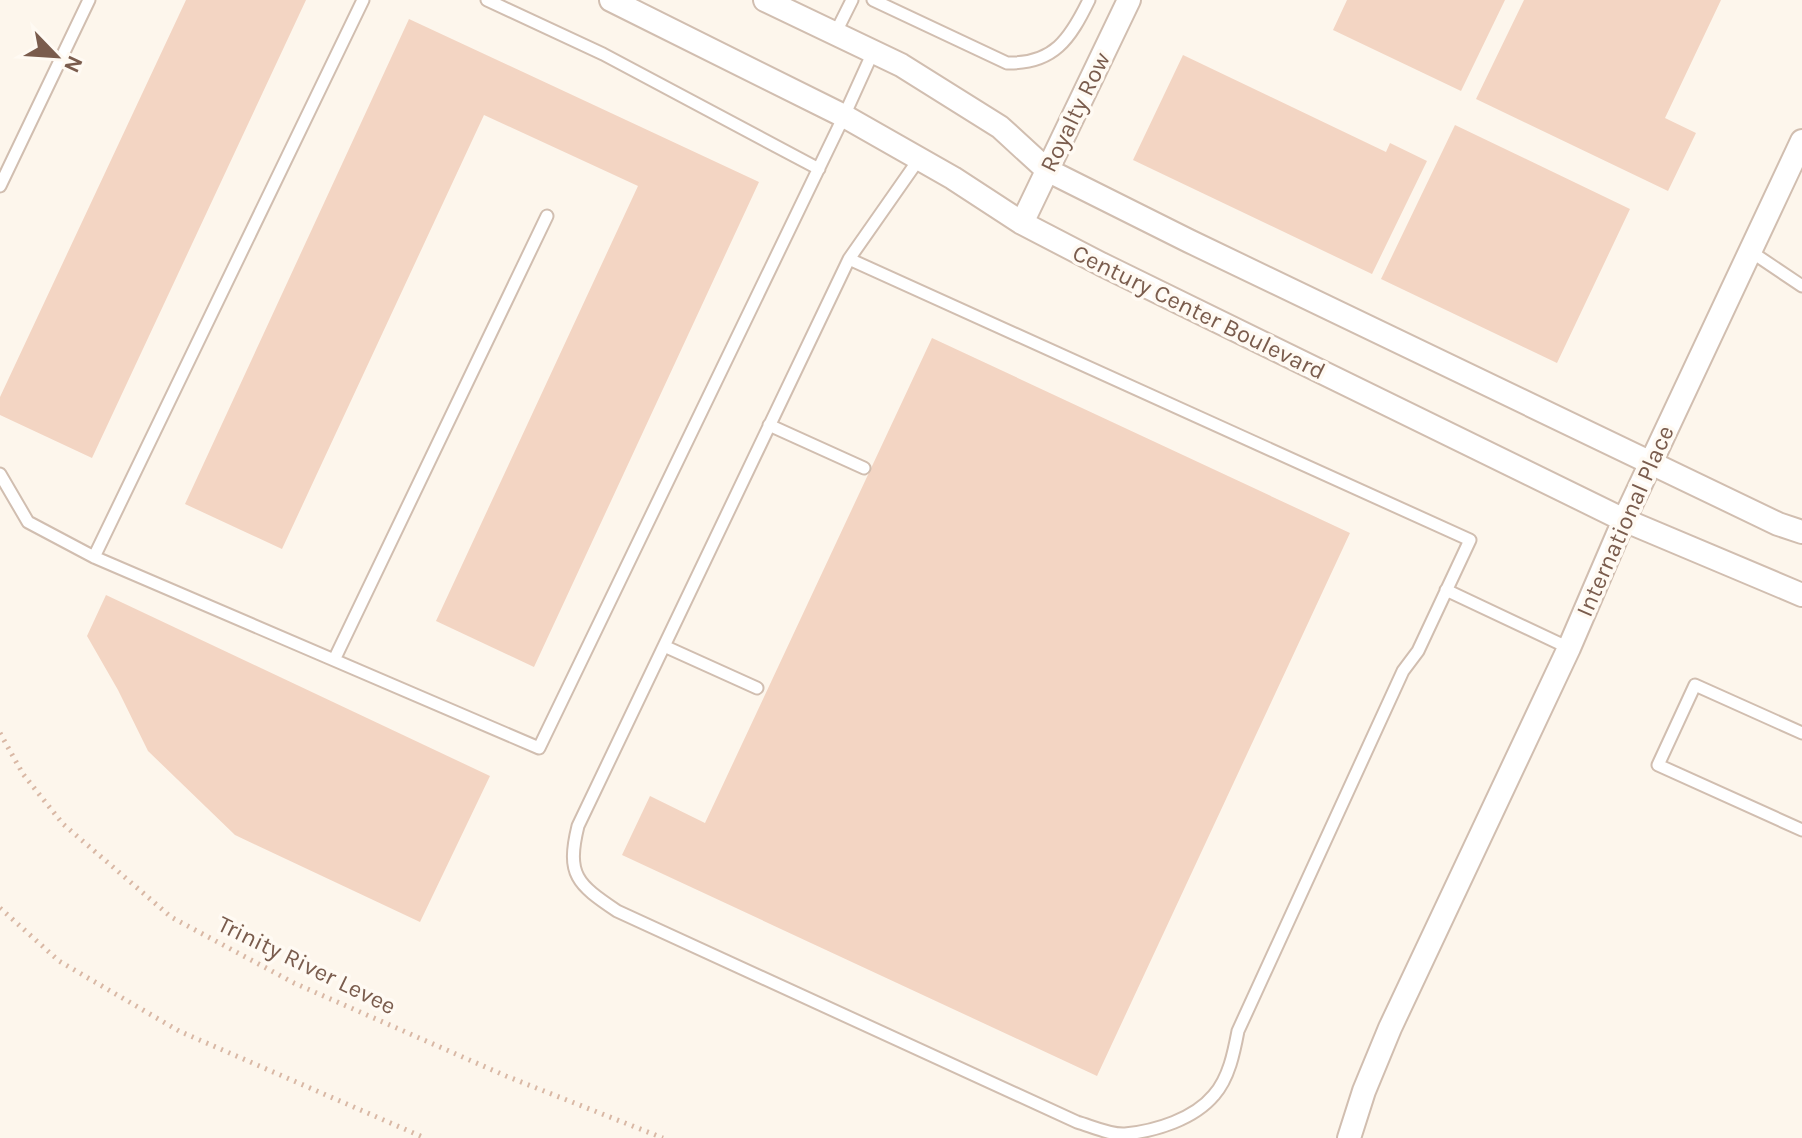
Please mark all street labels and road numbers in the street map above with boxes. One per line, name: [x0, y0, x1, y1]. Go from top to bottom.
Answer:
street label: Royalty Row: [1034, 47, 1116, 177]
street label: Century Center Boulevard: [1068, 239, 1330, 385]
street label: International Place: [1570, 421, 1680, 621]
street label: Trinity River Levee: [213, 910, 401, 1020]

